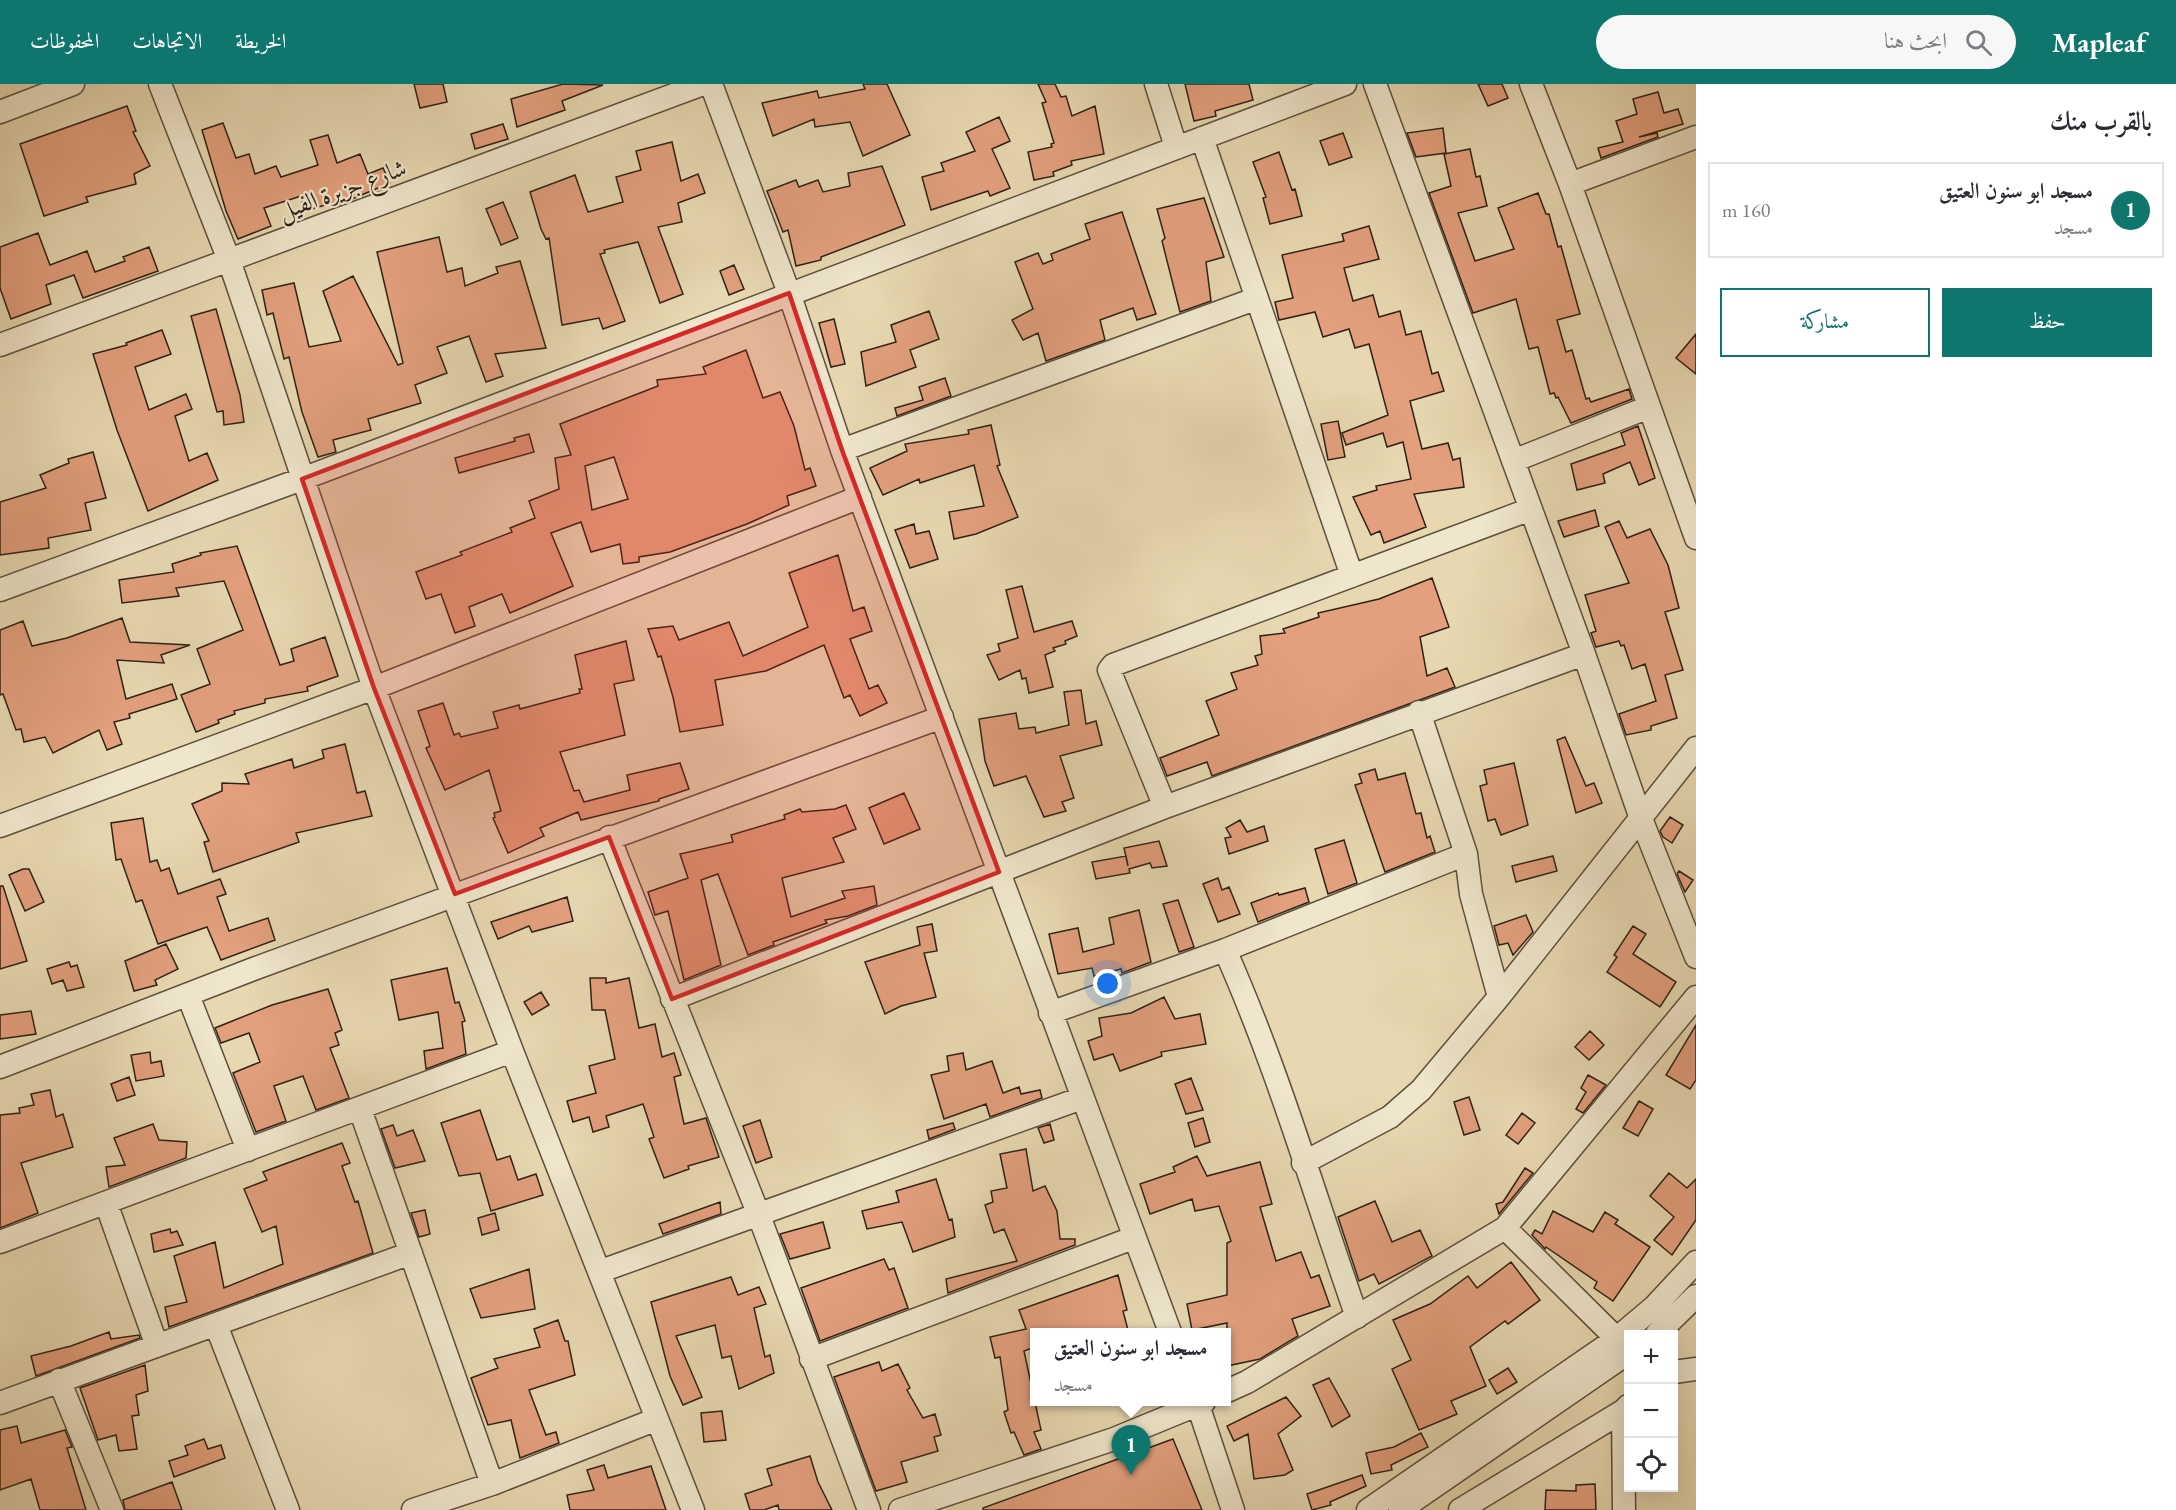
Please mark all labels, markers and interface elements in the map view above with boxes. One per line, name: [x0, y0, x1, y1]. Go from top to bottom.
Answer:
search box: [1596, 15, 2016, 69]
text: Mapleaf: [2052, 24, 2146, 60]
text: ابحث هنا: [1884, 26, 1947, 55]
icon: search: [1962, 26, 1995, 59]
text: المحفوظات: [30, 27, 99, 54]
text: الاتجاهات: [132, 27, 202, 54]
text: الخريطة: [235, 27, 286, 54]
text: بالقرب منك: [2050, 104, 2152, 138]
street label: شارع جزيرة الفيل: [274, 151, 412, 231]
text: مسجد ابو سنون العتيق: [1939, 176, 2093, 205]
text: 160 m: [1722, 197, 1770, 223]
text: 1: [2125, 197, 2136, 223]
text: مسجد: [2054, 214, 2093, 240]
button: مشاركة: [1720, 288, 1930, 357]
button: حفظ: [1942, 288, 2152, 357]
your location: [1093, 969, 1122, 998]
popup: [1030, 1328, 1231, 1406]
map controls: [1624, 1330, 1678, 1492]
button: +: [1624, 1330, 1678, 1384]
text: مسجد ابو سنون العتيق: [1053, 1333, 1208, 1362]
text: مسجد: [1053, 1371, 1093, 1397]
button: −: [1624, 1384, 1678, 1438]
pin: 1: [1112, 1426, 1150, 1475]
button: locate: [1624, 1438, 1678, 1492]

